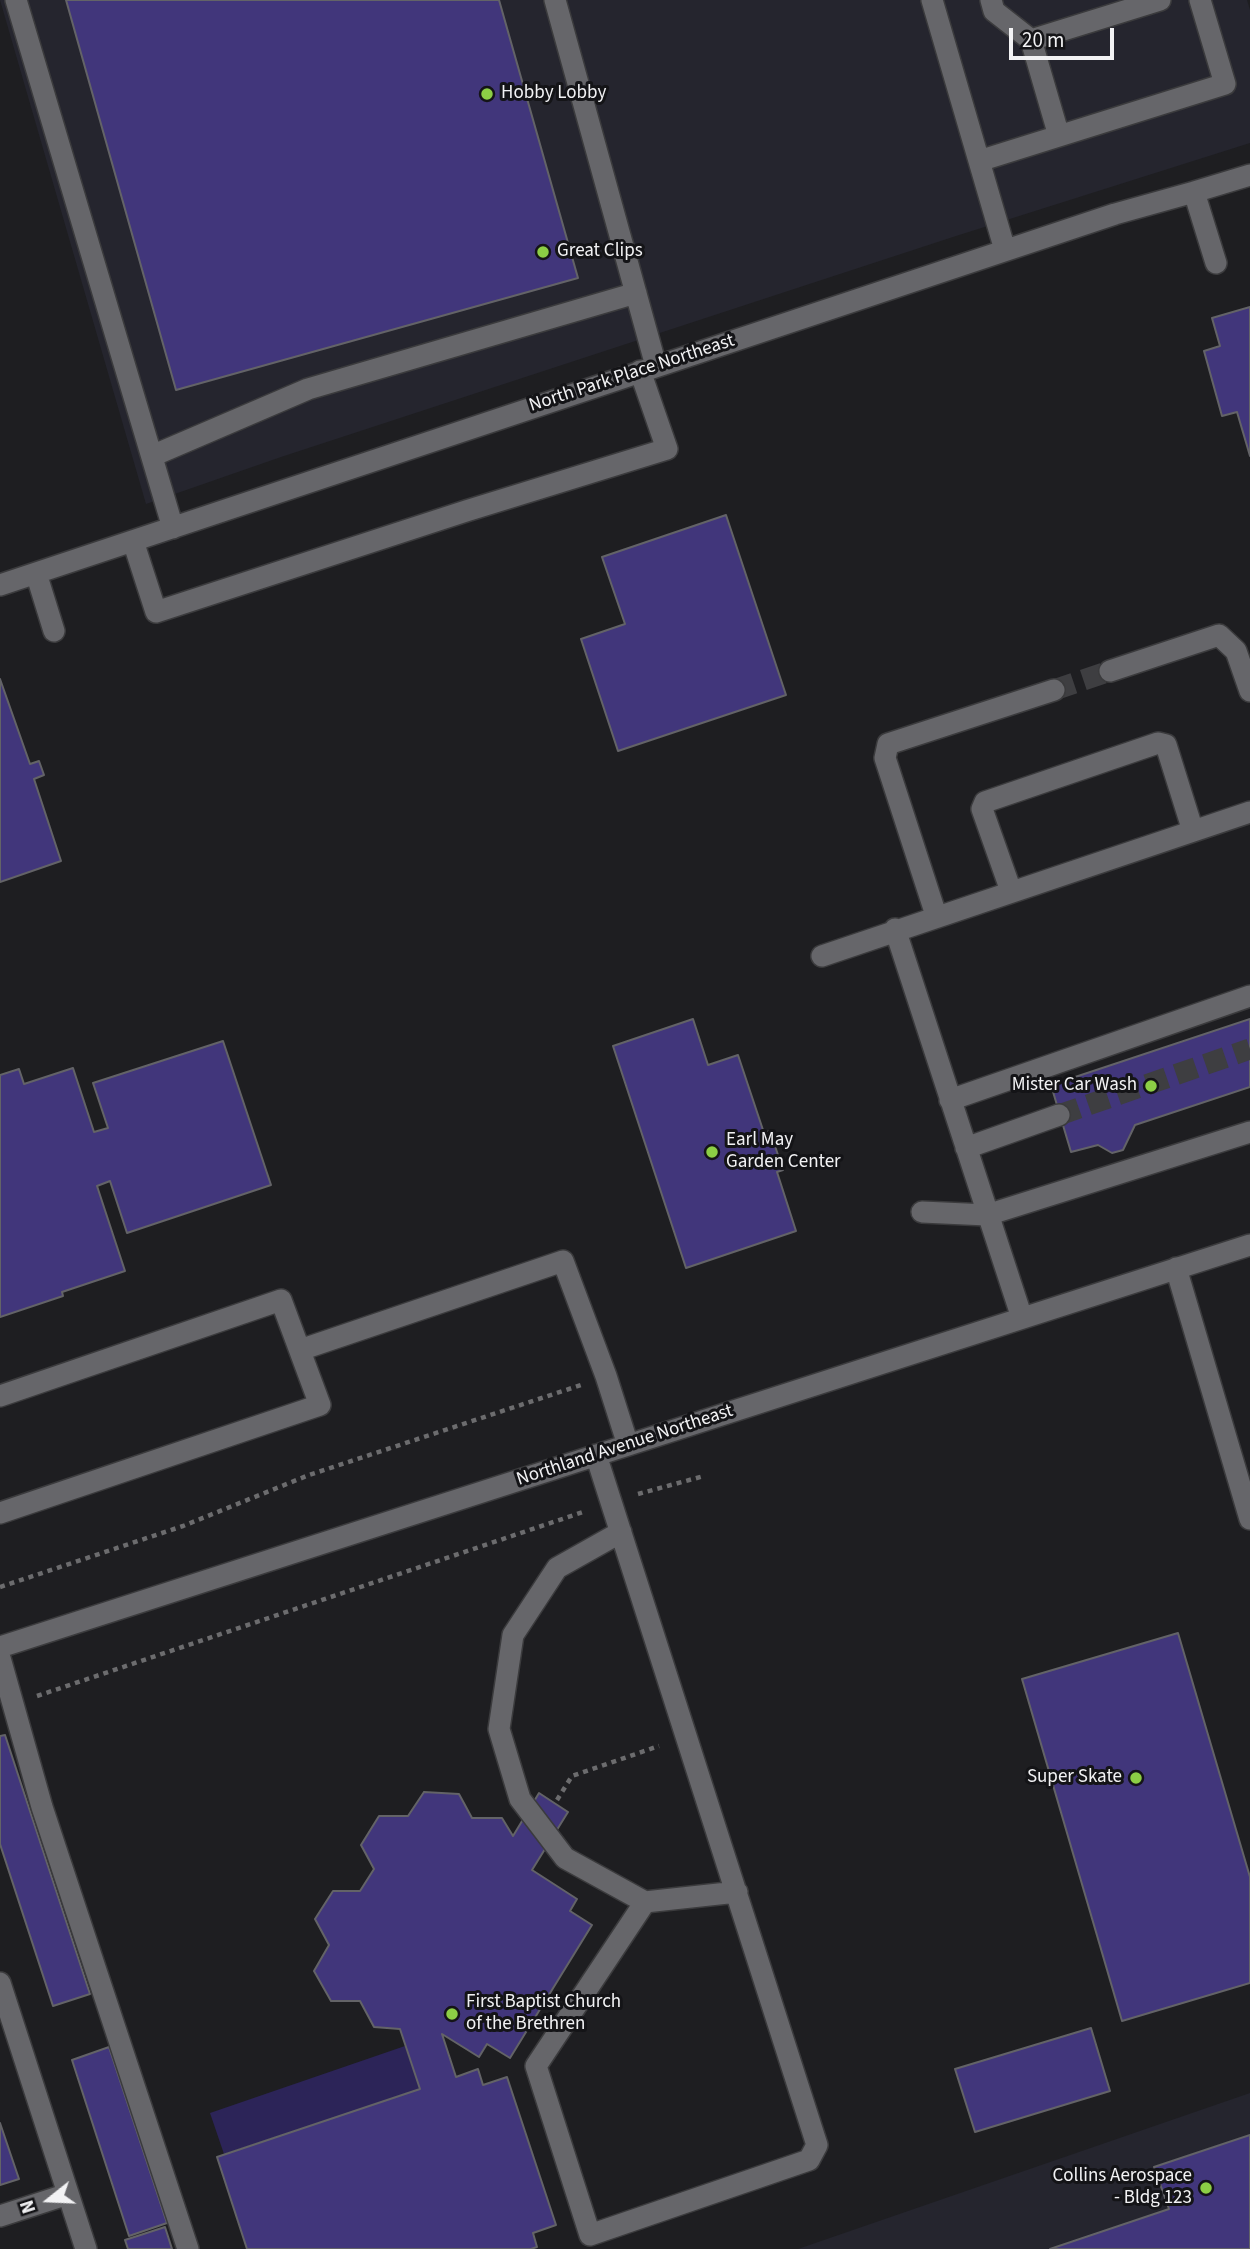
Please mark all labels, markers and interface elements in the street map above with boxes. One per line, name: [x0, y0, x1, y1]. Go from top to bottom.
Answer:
scale bar: [1012, 14, 1117, 58]
text: 20 m: [1022, 25, 1064, 55]
place label: Hobby Lobby: [501, 83, 606, 105]
marker: Hobby Lobby: [479, 86, 495, 102]
place label: Great Clips: [557, 241, 643, 263]
marker: Great Clips: [535, 244, 551, 260]
street label: North Park Place Northeast: [527, 330, 737, 418]
place label: Mister Car Wash: [1012, 1075, 1137, 1097]
marker: Mister Car Wash: [1143, 1078, 1159, 1094]
place label: Earl May Garden Center: [726, 1130, 841, 1174]
marker: Earl May Garden Center: [704, 1144, 720, 1160]
street label: Northland Avenue Northeast: [514, 1400, 736, 1492]
place label: Super Skate: [1027, 1767, 1122, 1789]
marker: Super Skate: [1128, 1770, 1144, 1786]
place label: First Baptist Church of the Brethren: [466, 1992, 621, 2036]
marker: First Baptist Church of the Brethren: [444, 2006, 460, 2022]
north arrow: [14, 2165, 84, 2235]
place label: Collins Aerospace - Bldg 123: [1052, 2166, 1192, 2210]
marker: Collins Aerospace - Bldg 123: [1198, 2180, 1214, 2196]
text: N: [14, 2196, 43, 2217]

